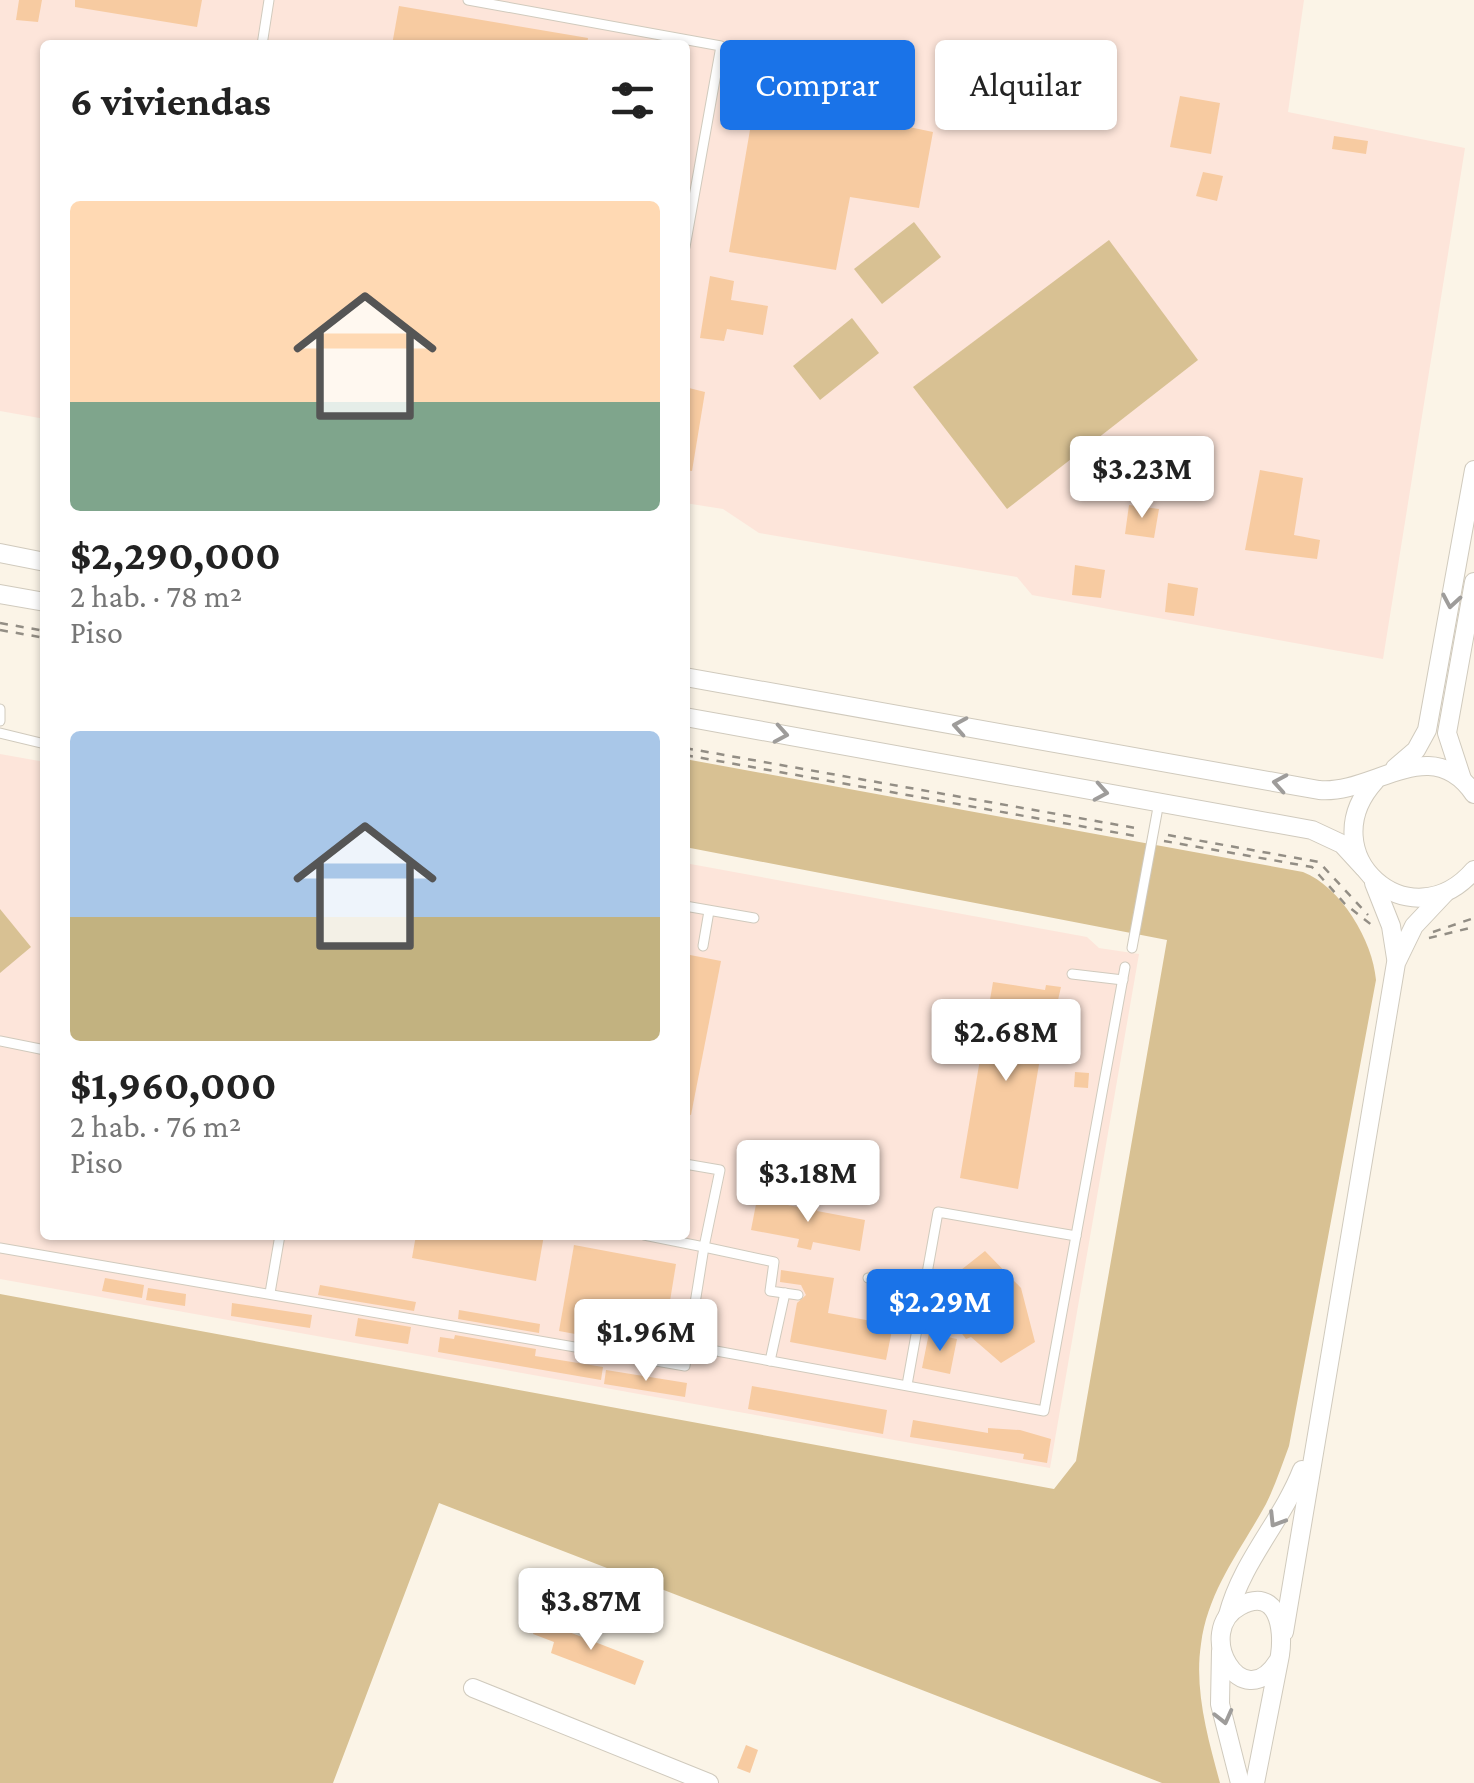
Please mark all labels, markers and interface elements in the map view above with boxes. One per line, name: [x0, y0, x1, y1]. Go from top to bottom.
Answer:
chip: Comprar: [720, 40, 915, 130]
chip: Alquilar: [935, 40, 1117, 130]
icon: filters: [605, 73, 660, 128]
text: 6 viviendas: [70, 77, 271, 124]
icon: home: [275, 266, 455, 446]
pin: $3.23M: [1061, 436, 1223, 521]
text: $3.23M: [1092, 450, 1192, 486]
text: $2,290,000: [70, 531, 281, 578]
text: 2 hab. · 78 m²: [70, 578, 242, 614]
one-way arrow: [1441, 592, 1462, 609]
text: Piso: [70, 614, 123, 650]
one-way arrow: [952, 716, 968, 737]
one-way arrow: [773, 723, 789, 744]
one-way arrow: [1272, 773, 1288, 794]
one-way arrow: [1093, 781, 1109, 802]
icon: home: [275, 796, 455, 976]
pin: $2.68M: [925, 999, 1087, 1084]
text: $2.68M: [954, 1013, 1058, 1049]
text: $1,960,000: [70, 1061, 277, 1108]
text: 2 hab. · 76 m²: [70, 1108, 241, 1144]
pin: $3.18M: [727, 1140, 889, 1225]
text: Piso: [70, 1144, 123, 1180]
text: $3.18M: [759, 1154, 857, 1190]
pin: $2.29M: [859, 1269, 1021, 1354]
text: $2.29M: [889, 1283, 991, 1319]
pin: $1.96M: [565, 1299, 727, 1384]
text: $1.96M: [596, 1313, 696, 1349]
one-way arrow: [1269, 1510, 1288, 1528]
pin: $3.87M: [510, 1568, 672, 1653]
text: $3.87M: [540, 1582, 642, 1618]
one-way arrow: [1212, 1708, 1233, 1725]

